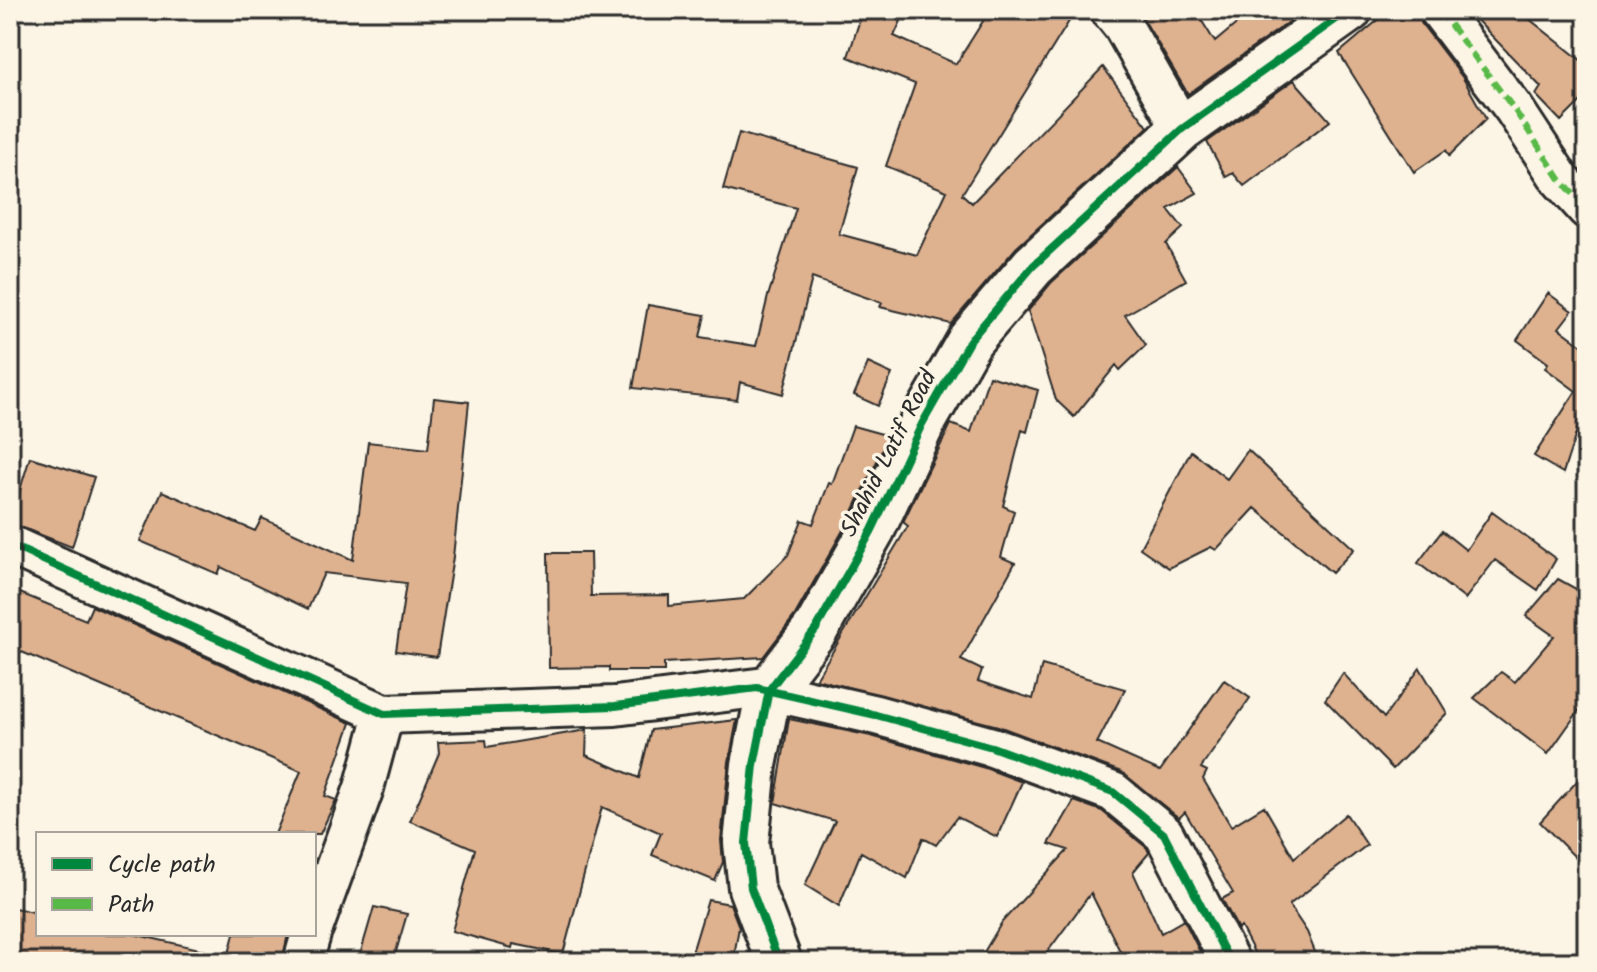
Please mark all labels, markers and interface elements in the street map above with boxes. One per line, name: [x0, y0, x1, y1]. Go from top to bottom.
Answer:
street label: Shahid Latif Road: [830, 362, 949, 544]
legend: [36, 832, 316, 936]
text: Cycle path: [108, 846, 216, 885]
text: Path: [108, 886, 154, 925]

